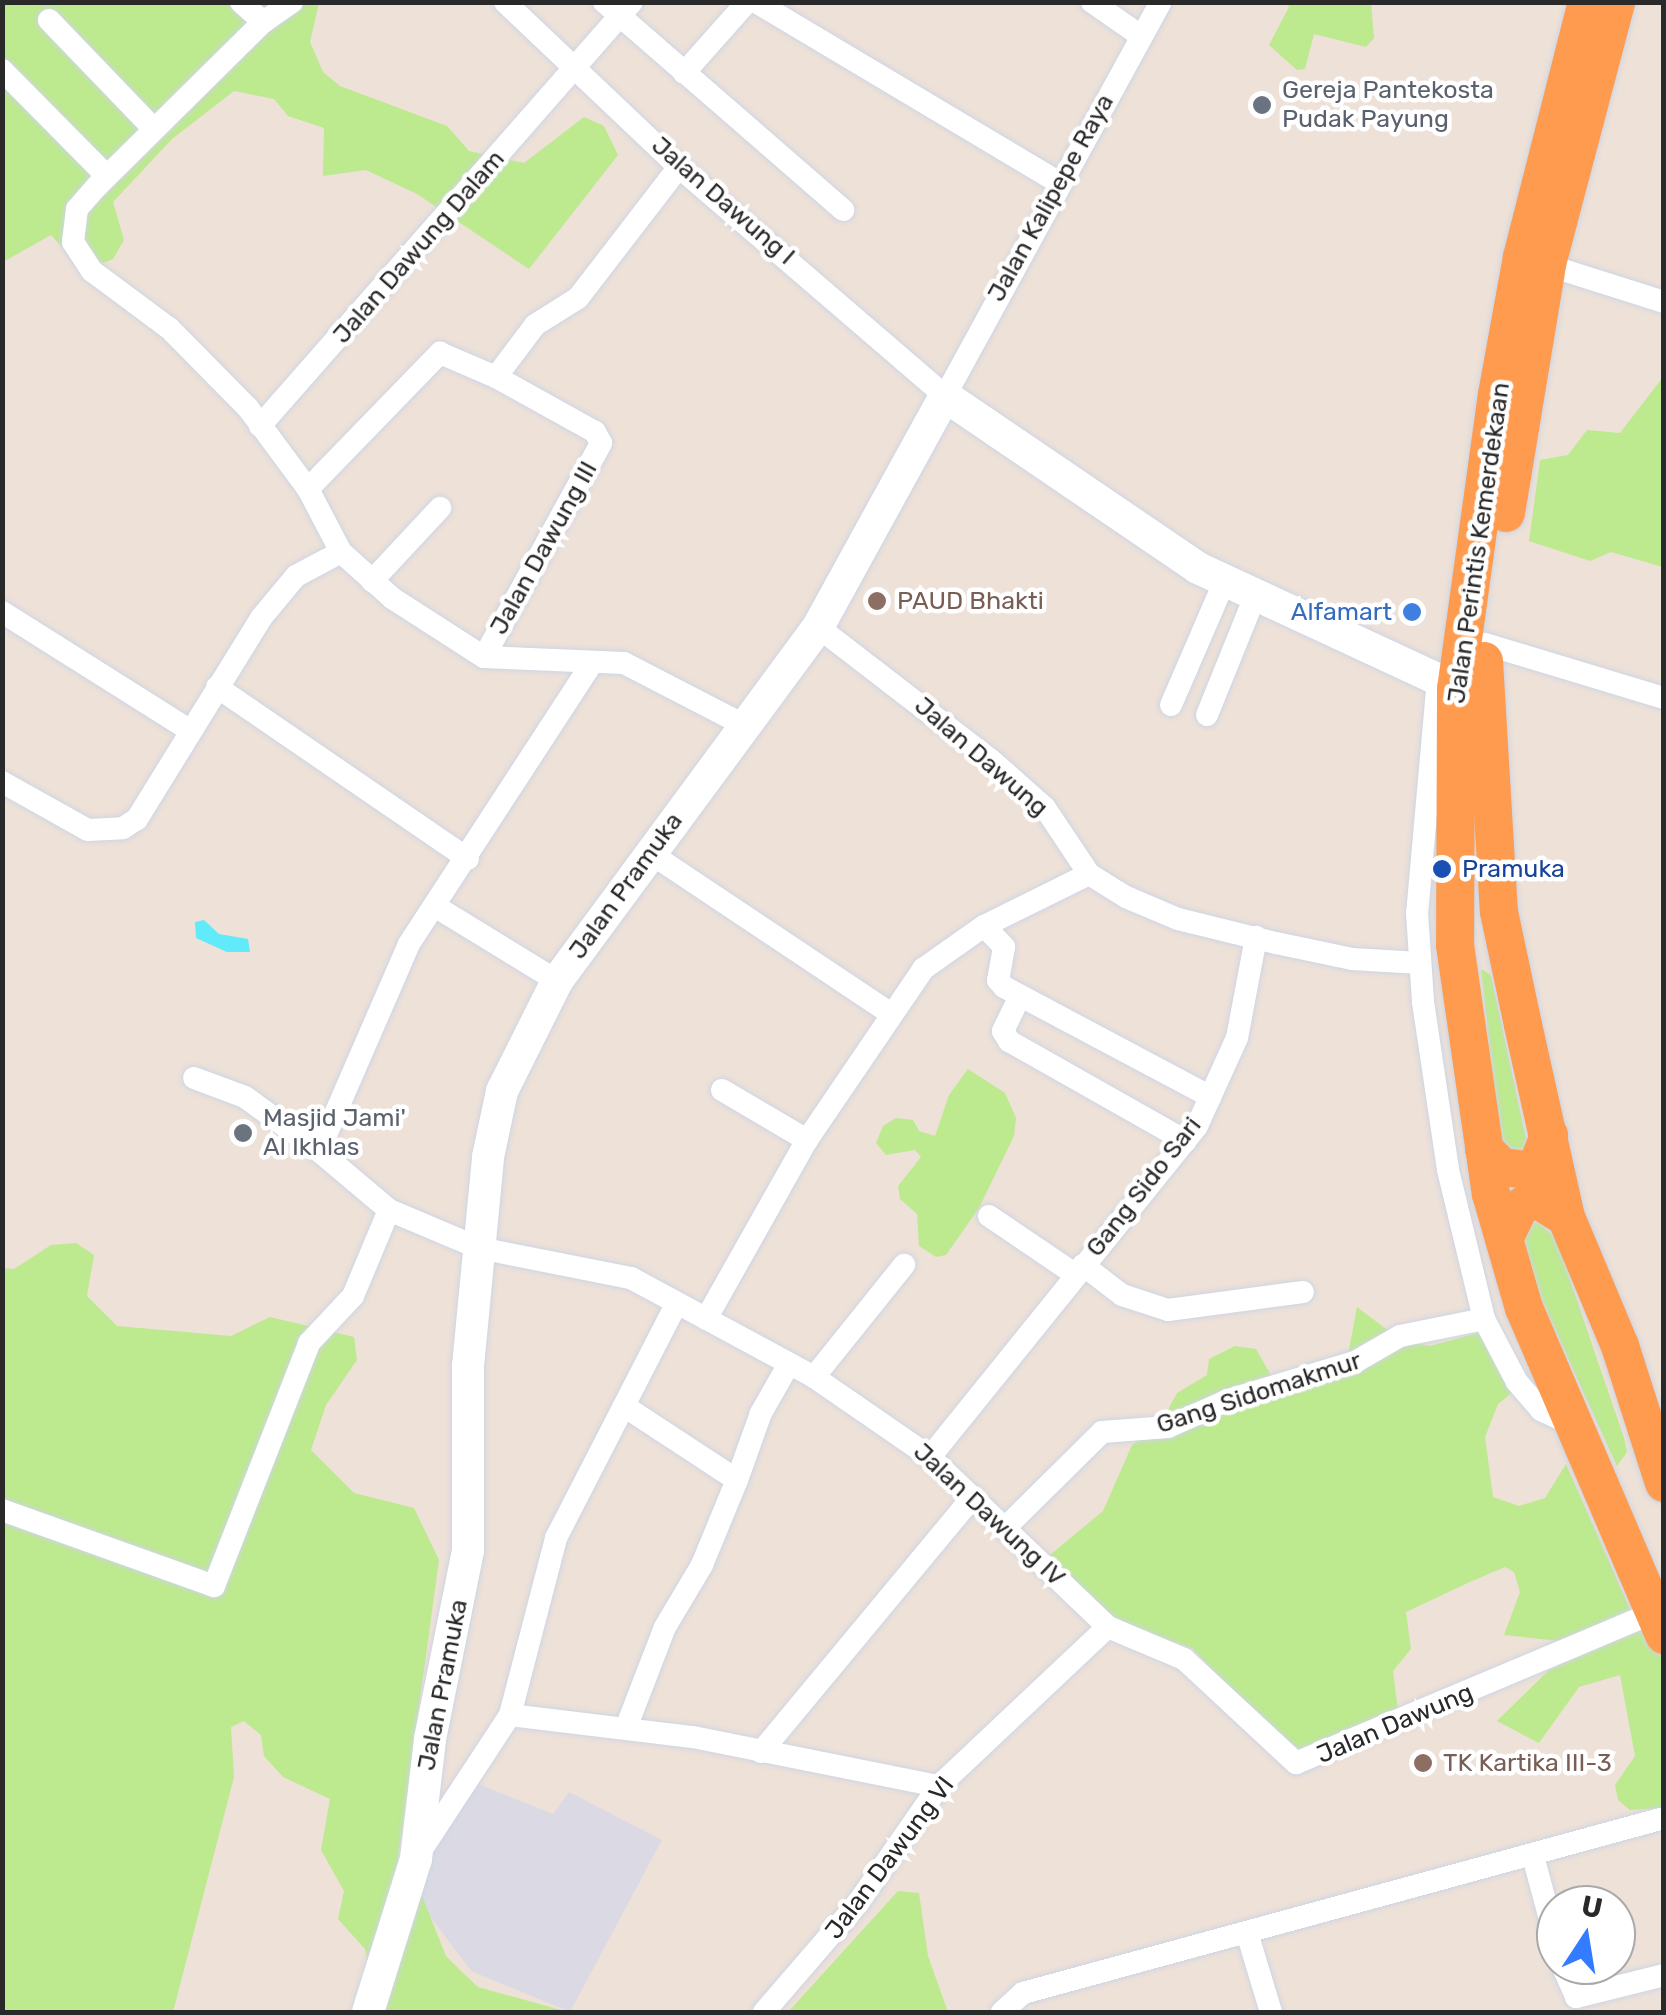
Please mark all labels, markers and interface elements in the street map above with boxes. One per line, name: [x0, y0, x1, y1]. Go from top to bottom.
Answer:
place label: Gereja Pantekosta Pudak Payung: [1282, 76, 1494, 135]
street label: Jalan Kalipepe Raya: [982, 89, 1120, 307]
marker: Gereja Pantekosta Pudak Payung: [1251, 94, 1273, 116]
street label: Jalan Dawung I: [645, 131, 801, 271]
street label: Jalan Dawung Dalam: [327, 144, 511, 350]
street label: Jalan Perintis Kemerdekaan: [1442, 381, 1516, 705]
street label: Jalan Dawung III: [484, 456, 604, 640]
place label: PAUD Bhakti: [897, 586, 1044, 616]
marker: PAUD Bhakti: [866, 590, 888, 612]
place label: Alfamart: [1291, 597, 1392, 627]
marker: Alfamart: [1401, 601, 1423, 623]
street label: Jalan Dawung: [908, 691, 1054, 823]
street label: Jalan Pramuka: [563, 807, 689, 965]
place label: Pramuka: [1462, 854, 1565, 884]
marker: Pramuka: [1431, 858, 1453, 880]
place label: Masjid Jami' Al Ikhlas: [263, 1104, 406, 1163]
street label: Gang Sido Sari: [1080, 1111, 1208, 1263]
marker: Masjid Jami' Al Ikhlas: [232, 1122, 254, 1144]
street label: Gang Sidomakmur: [1153, 1346, 1365, 1440]
street label: Jalan Dawung IV: [907, 1437, 1071, 1593]
street label: Jalan Pramuka: [412, 1597, 474, 1773]
street label: Jalan Dawung: [1312, 1678, 1478, 1770]
place label: TK Kartika III-3: [1443, 1748, 1612, 1778]
marker: TK Kartika III-3: [1412, 1752, 1434, 1774]
street label: Jalan Dawung VI: [819, 1771, 961, 1945]
north arrow: [1536, 1885, 1636, 1985]
text: U: [1579, 1889, 1605, 1925]

